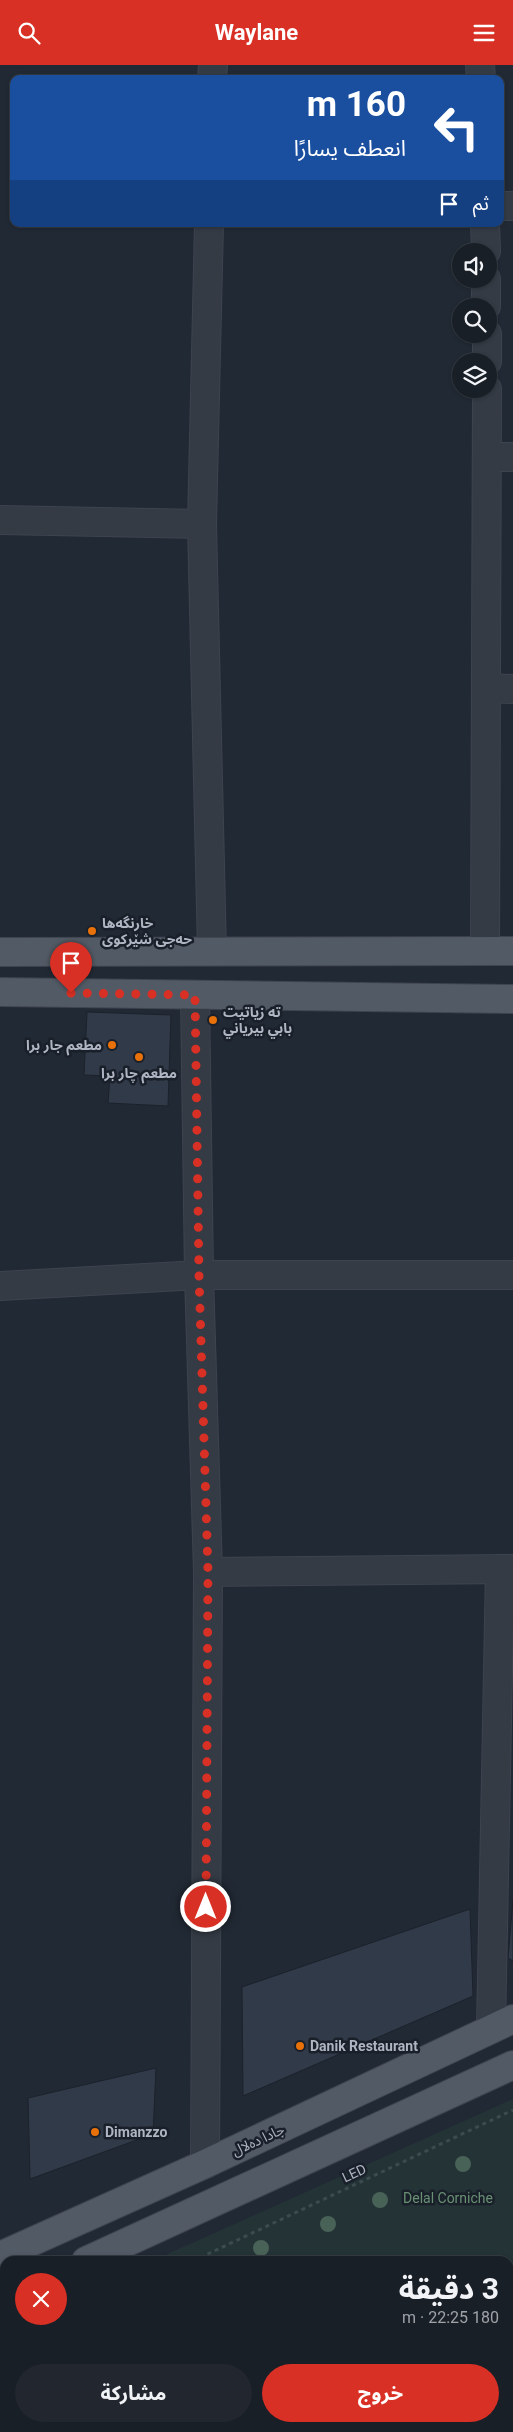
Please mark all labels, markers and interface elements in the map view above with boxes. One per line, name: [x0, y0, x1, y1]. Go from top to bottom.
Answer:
icon: search: [15, 19, 43, 47]
icon: menu: [470, 19, 498, 47]
text: Waylane: [215, 20, 298, 45]
text: 160 m: [307, 84, 406, 125]
icon: left: [424, 95, 489, 160]
text: انعطف يسارًا: [294, 136, 406, 161]
icon: arrive: [435, 190, 463, 218]
text: ثم: [473, 192, 489, 215]
map controls: [452, 243, 497, 398]
button: sound: [452, 243, 497, 288]
button: search: [452, 298, 497, 343]
button: layers: [452, 353, 497, 398]
place label: خارنگەها حەجى شێركوى: [102, 915, 192, 948]
marker: خارنگەها حەجى شێركوى: [86, 925, 98, 937]
pin: [50, 942, 92, 993]
icon: arrive: [57, 949, 85, 977]
place label: ته زياتيت بابي بيرياني: [223, 1004, 292, 1039]
marker: ته زياتيت بابي بيرياني: [207, 1014, 219, 1026]
place label: مطعم جار برا: [26, 1037, 102, 1056]
marker: مطعم جار برا: [106, 1039, 118, 1051]
marker: مطعم چار برا: [133, 1051, 145, 1063]
place label: مطعم چار برا: [101, 1065, 177, 1084]
position arrow: [179, 1880, 231, 1932]
place label: Danik Restaurant: [310, 2038, 418, 2054]
marker: Danik Restaurant: [294, 2040, 306, 2052]
street label: جادا دەلال: [229, 2121, 287, 2160]
place label: Dimanzzo: [105, 2124, 167, 2140]
marker: Dimanzzo: [89, 2126, 101, 2138]
street label: LED: [339, 2161, 369, 2185]
park label: Delal Corniche: [403, 2190, 493, 2206]
text: 3 دقيقة: [399, 2271, 499, 2306]
button: close: [15, 2273, 67, 2325]
text: 180 m · 22:25: [402, 2308, 499, 2327]
button: مشاركة: [15, 2364, 252, 2422]
button: خروج: [262, 2364, 499, 2422]

